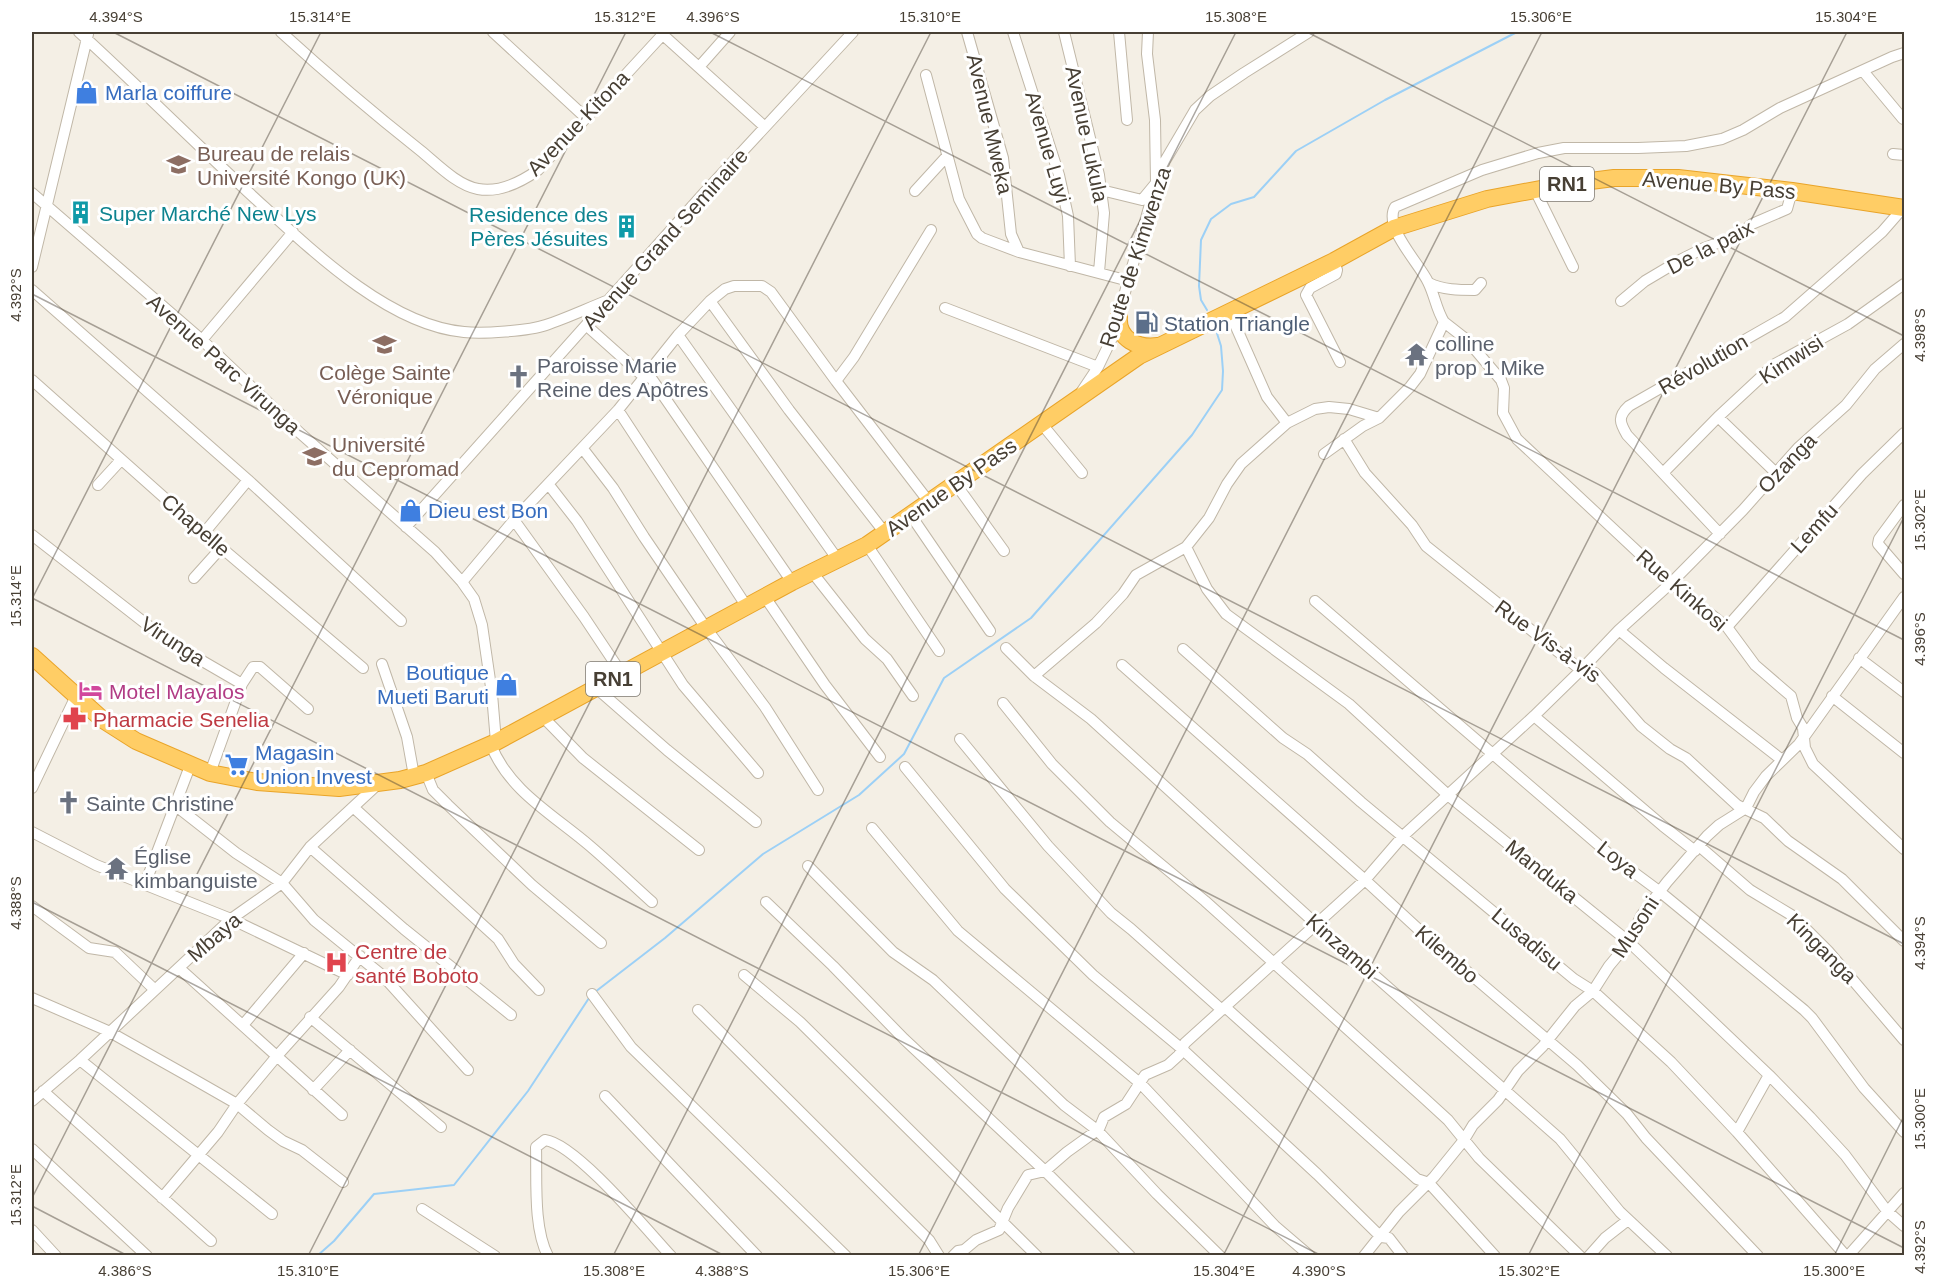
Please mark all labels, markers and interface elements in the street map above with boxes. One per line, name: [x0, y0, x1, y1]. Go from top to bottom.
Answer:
text: 4.394°S: [89, 8, 143, 25]
text: 15.314°E: [289, 8, 351, 25]
text: 15.312°E: [594, 8, 656, 25]
text: 4.396°S: [686, 8, 740, 25]
text: 15.310°E: [899, 8, 961, 25]
text: 15.308°E: [1205, 8, 1267, 25]
text: 15.306°E: [1510, 8, 1572, 25]
text: 15.304°E: [1815, 8, 1877, 25]
street label: Avenue Mweka: [963, 52, 1017, 197]
street label: Avenue Lukula: [1061, 64, 1113, 204]
street label: Avenue Kitona: [522, 66, 634, 180]
shop icon: Marla coiffure: [74, 79, 100, 105]
place label: Marla coiffure: [105, 81, 232, 104]
street label: Avenue Luyi: [1021, 88, 1075, 206]
place label: Bureau de relais Université Kongo (UK): [197, 142, 406, 189]
street label: Avenue Grand Seminaire: [578, 144, 752, 334]
school or university icon: Bureau de relais Université Kongo (UK): [166, 152, 192, 178]
street label: Route de Kimwenza: [1095, 164, 1175, 350]
road number: RN1: [1540, 167, 1594, 201]
street label: Avenue By Pass: [1641, 167, 1797, 203]
building icon: Super Marché New Lys: [68, 200, 94, 226]
place label: Super Marché New Lys: [99, 202, 316, 225]
place label: Residence des Pères Jésuites: [469, 203, 608, 250]
building icon: Residence des Pères Jésuites: [613, 213, 639, 239]
street label: De la paix: [1663, 215, 1757, 278]
text: 4.392°S: [7, 268, 24, 322]
street label: Avenue Parc Virunga: [143, 289, 305, 439]
text: 4.398°S: [1911, 308, 1928, 362]
fuel station icon: Station Triangle: [1133, 310, 1159, 336]
place label: Station Triangle: [1164, 312, 1310, 335]
street label: Révolution: [1654, 329, 1752, 399]
street label: Kimwisi: [1755, 330, 1827, 388]
school or university icon: Colège Sainte Véronique: [372, 331, 398, 357]
place label: colline prop 1 Mike: [1435, 332, 1545, 379]
temple icon: colline prop 1 Mike: [1404, 342, 1430, 368]
place label: Paroisse Marie Reine des Apôtres: [537, 354, 709, 401]
place label: Colège Sainte Véronique: [319, 361, 451, 408]
church icon: Paroisse Marie Reine des Apôtres: [506, 364, 532, 390]
street label: Ozanga: [1753, 428, 1821, 497]
place label: Université du Cepromad: [332, 433, 459, 480]
street label: Avenue By Pass: [881, 433, 1021, 541]
school or university icon: Université du Cepromad: [301, 443, 327, 469]
street label: Chapelle: [157, 489, 235, 561]
text: 15.302°E: [1911, 489, 1928, 551]
shop icon: Dieu est Bon: [397, 497, 423, 523]
place label: Dieu est Bon: [428, 499, 548, 522]
street label: Lemfu: [1786, 499, 1842, 557]
street label: Rue Kinkosi: [1632, 545, 1732, 635]
text: 15.314°E: [7, 565, 24, 627]
street label: Rue Vis-à-vis: [1491, 595, 1605, 687]
street label: Virunga: [137, 612, 210, 670]
text: 4.396°S: [1911, 612, 1928, 666]
place label: Boutique Mueti Baruti: [377, 661, 489, 708]
road number: RN1: [586, 662, 640, 696]
shop icon: Boutique Mueti Baruti: [494, 671, 520, 697]
hotel icon: Motel Mayalos: [78, 678, 104, 704]
place label: Motel Mayalos: [109, 680, 244, 703]
pharmacy icon: Pharmacie Senelia: [62, 706, 88, 732]
place label: Pharmacie Senelia: [93, 708, 270, 731]
place label: Magasin Union Invest: [255, 741, 372, 788]
supermarket icon: Magasin Union Invest: [224, 751, 250, 777]
church icon: Sainte Christine: [55, 790, 81, 816]
place label: Sainte Christine: [86, 792, 234, 815]
street label: Manduka: [1501, 835, 1583, 907]
street label: Loya: [1593, 836, 1643, 882]
place label: Église kimbanguiste: [134, 845, 258, 892]
temple icon: Église kimbanguiste: [103, 855, 129, 881]
text: 4.388°S: [7, 876, 24, 930]
street label: Musoni: [1607, 892, 1663, 962]
street label: Lusadisu: [1487, 903, 1567, 975]
street label: Mbaya: [183, 907, 246, 966]
street label: Kinganga: [1782, 908, 1862, 988]
street label: Kinzambi: [1302, 909, 1382, 983]
text: 4.394°S: [1911, 916, 1928, 970]
street label: Kilembo: [1411, 920, 1483, 988]
place label: Centre de santé Boboto: [355, 940, 479, 987]
hospital icon: Centre de santé Boboto: [324, 950, 350, 976]
text: 15.300°E: [1911, 1088, 1928, 1150]
text: 15.312°E: [7, 1164, 24, 1226]
text: 4.392°S: [1911, 1220, 1928, 1274]
text: 4.386°S: [98, 1262, 152, 1279]
text: 15.310°E: [277, 1262, 339, 1279]
text: 15.308°E: [583, 1262, 645, 1279]
text: 4.388°S: [695, 1262, 749, 1279]
text: 15.306°E: [888, 1262, 950, 1279]
text: 15.304°E: [1193, 1262, 1255, 1279]
text: 4.390°S: [1292, 1262, 1346, 1279]
text: 15.302°E: [1498, 1262, 1560, 1279]
text: 15.300°E: [1803, 1262, 1865, 1279]

